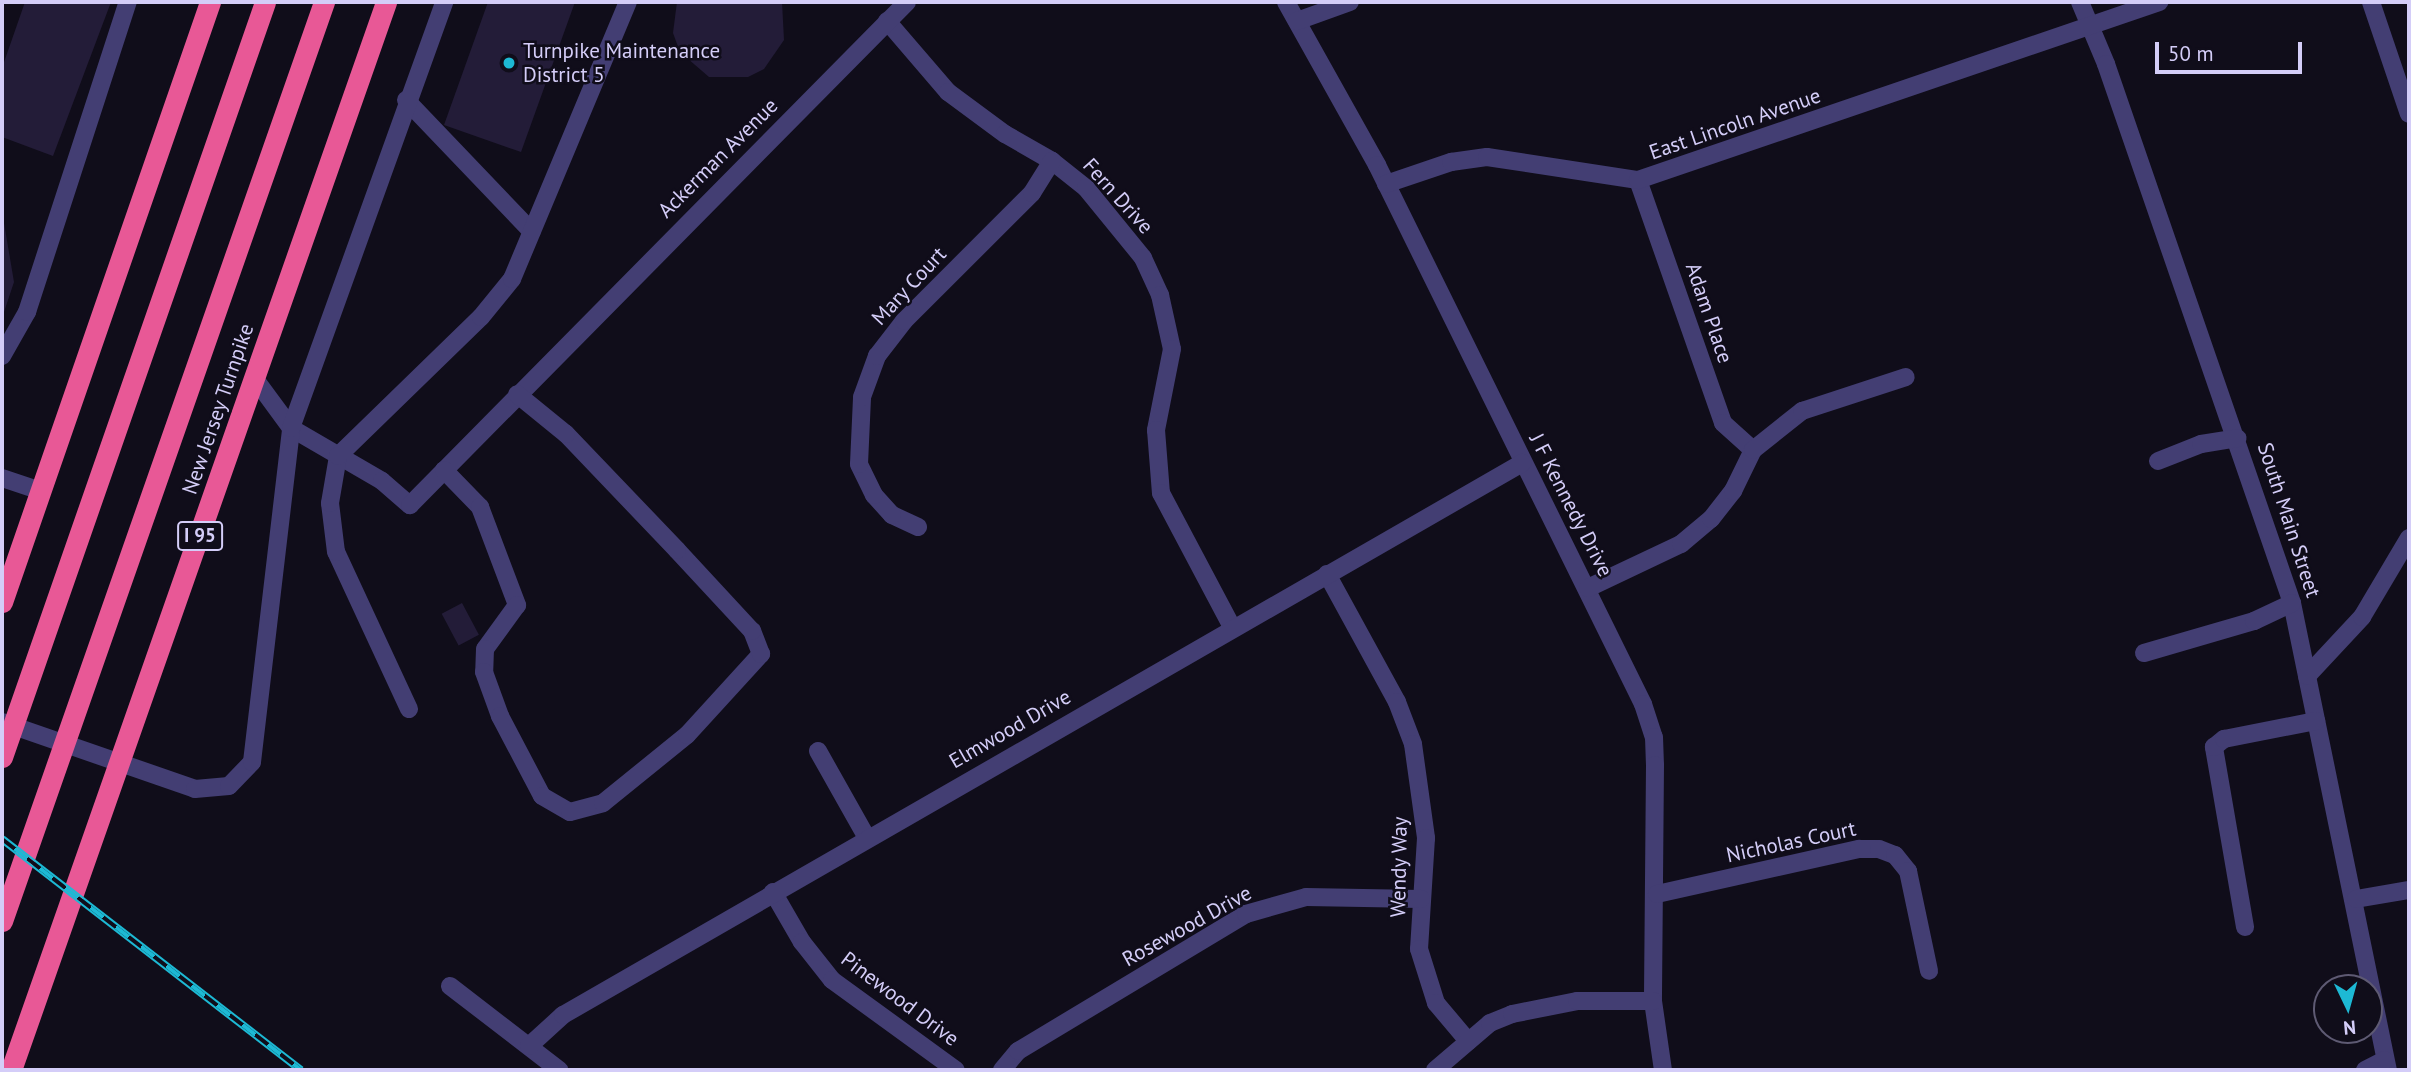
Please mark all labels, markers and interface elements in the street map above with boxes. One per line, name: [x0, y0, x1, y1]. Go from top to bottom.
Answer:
scale bar: [2159, 28, 2306, 72]
place label: Turnpike Maintenance District 5: [523, 38, 720, 88]
text: 50 m: [2168, 40, 2214, 67]
marker: Turnpike Maintenance District 5: [501, 55, 517, 71]
street label: East Lincoln Avenue: [1646, 83, 1824, 165]
street label: Ackerman Avenue: [653, 93, 783, 223]
street label: Fern Drive: [1078, 153, 1158, 239]
street label: Mary Court: [866, 241, 952, 331]
street label: Adam Place: [1680, 259, 1738, 367]
street label: New Jersey Turnpike: [177, 319, 259, 499]
street label: J F Kennedy Drive: [1524, 429, 1618, 581]
street label: South Main Street: [2252, 439, 2326, 601]
road number: I 95: [176, 520, 224, 552]
street label: Elmwood Drive: [945, 684, 1075, 774]
street label: Wendy Way: [1386, 816, 1412, 918]
street label: Nicholas Court: [1724, 816, 1858, 868]
street label: Rosewood Drive: [1118, 880, 1256, 972]
street label: Pinewood Drive: [836, 947, 964, 1051]
north arrow: [2313, 974, 2383, 1044]
text: N: [2342, 1015, 2357, 1040]

